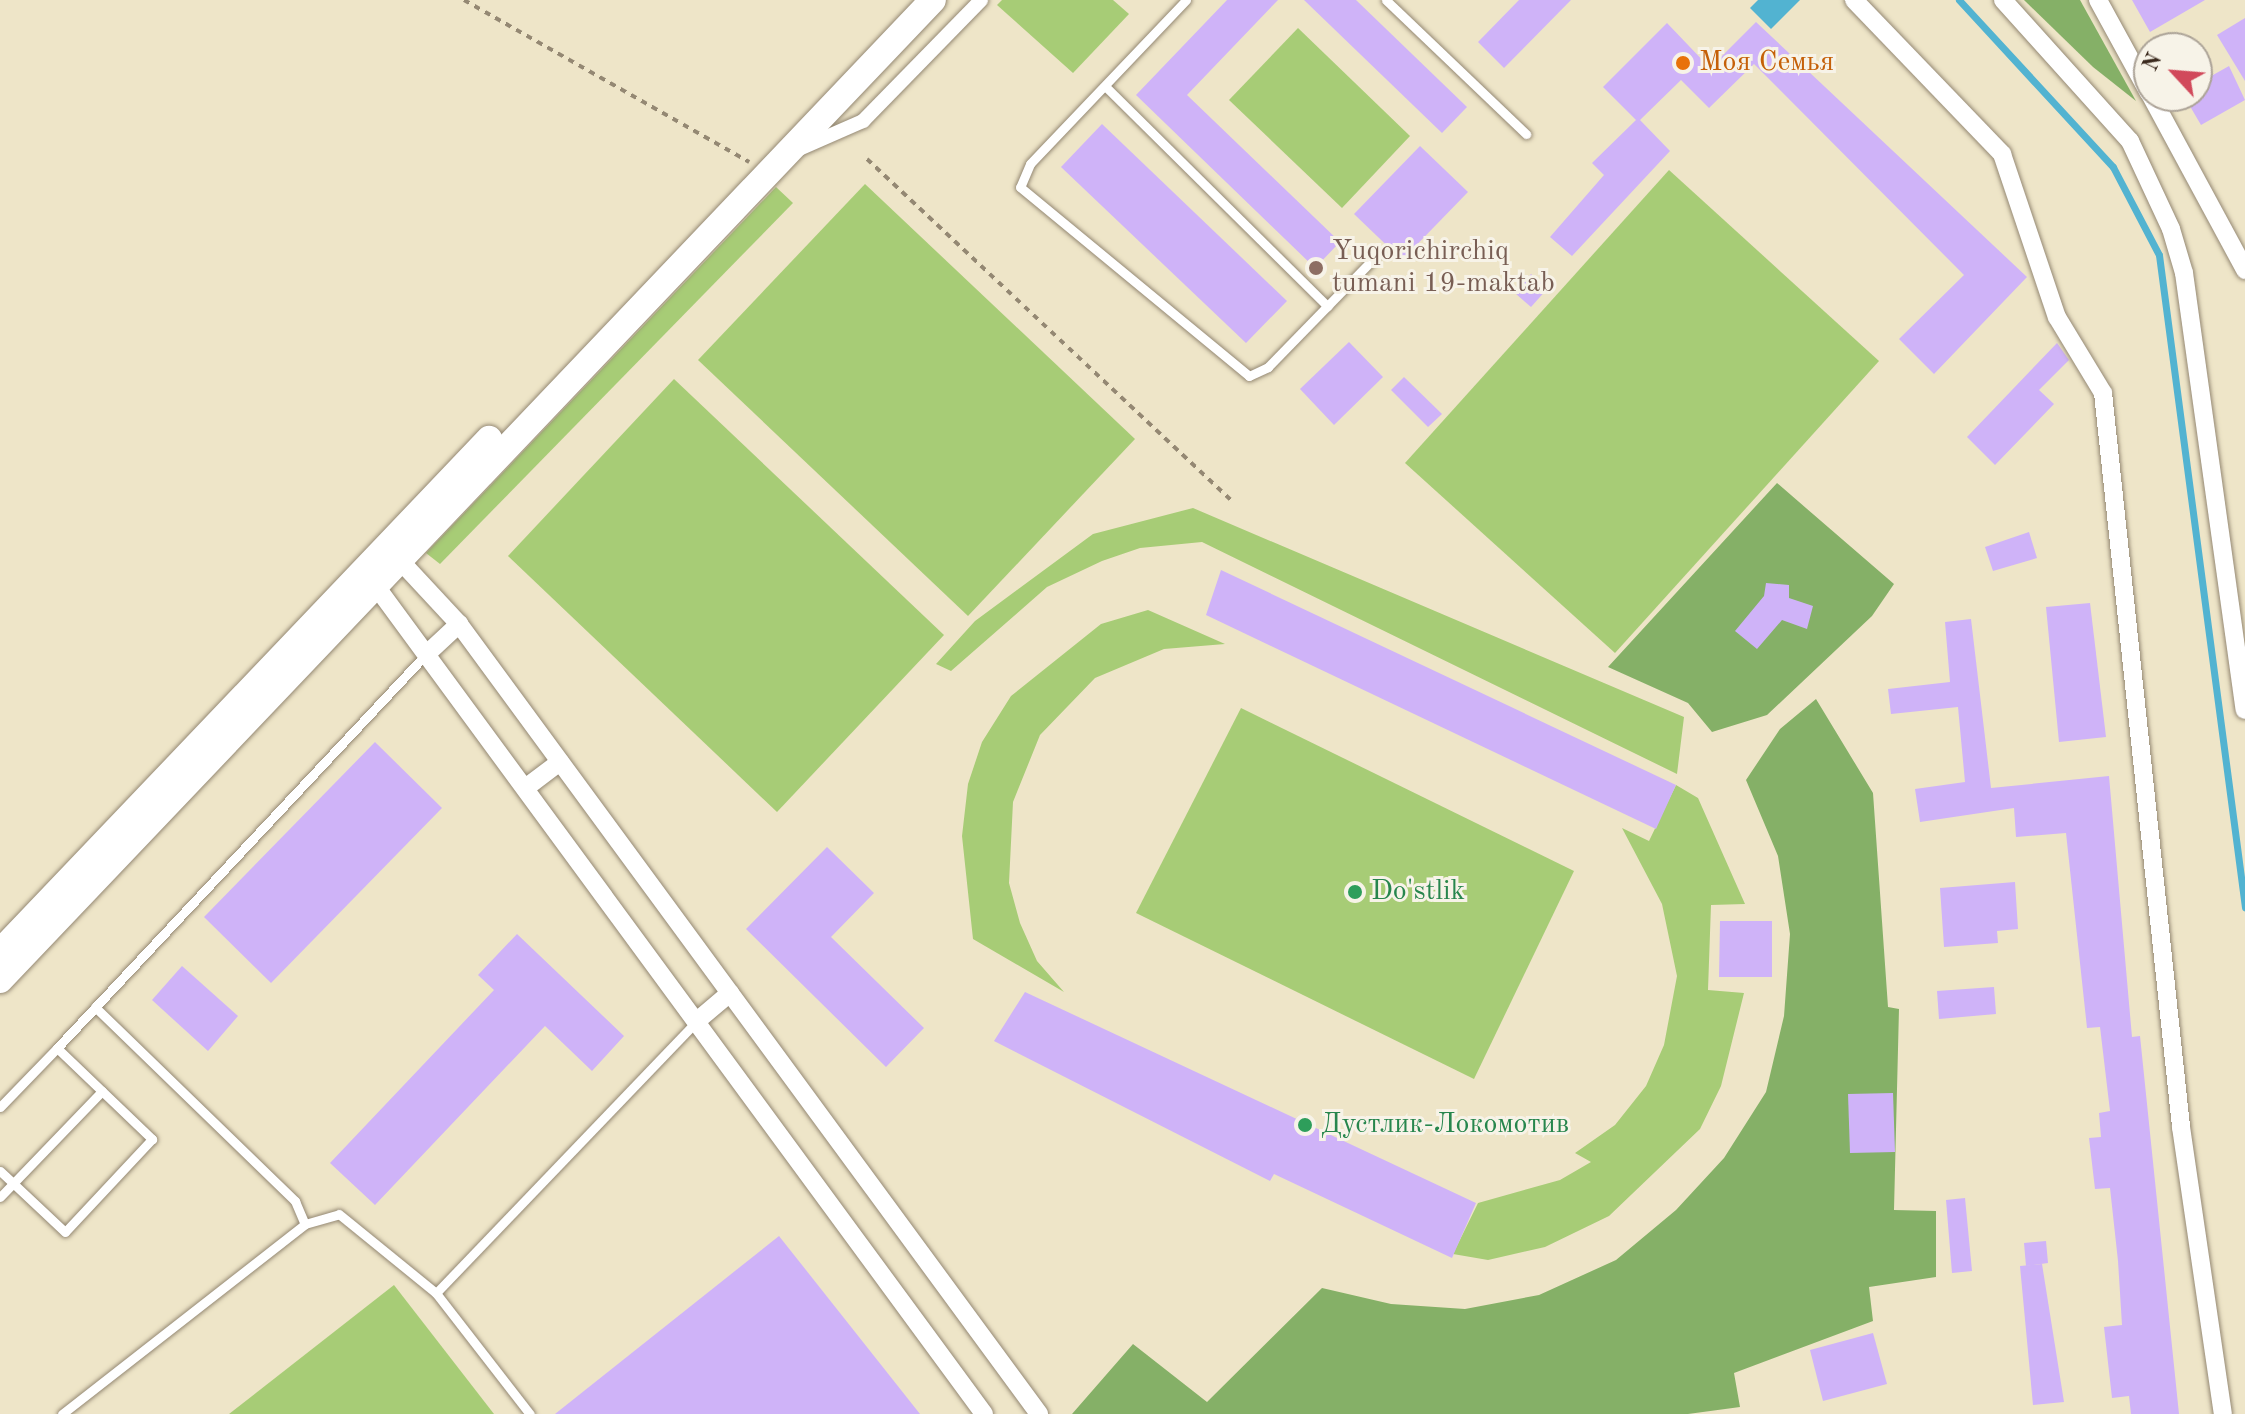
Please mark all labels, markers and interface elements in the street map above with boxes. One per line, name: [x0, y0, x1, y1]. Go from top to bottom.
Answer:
north arrow: [2133, 32, 2213, 112]
place label: Моя Семья: [1699, 46, 1834, 80]
text: N: [2140, 50, 2167, 75]
marker: Моя Семья: [1674, 54, 1692, 72]
place label: Yuqorichirchiq tumani 19-maktab: [1332, 235, 1555, 301]
marker: Yuqorichirchiq tumani 19-maktab: [1307, 259, 1325, 277]
place label: Do'stlik: [1371, 875, 1465, 909]
marker: Do'stlik: [1346, 883, 1364, 901]
place label: Дустлик-Локомотив: [1321, 1108, 1569, 1142]
marker: Дустлик-Локомотив: [1296, 1116, 1314, 1134]

